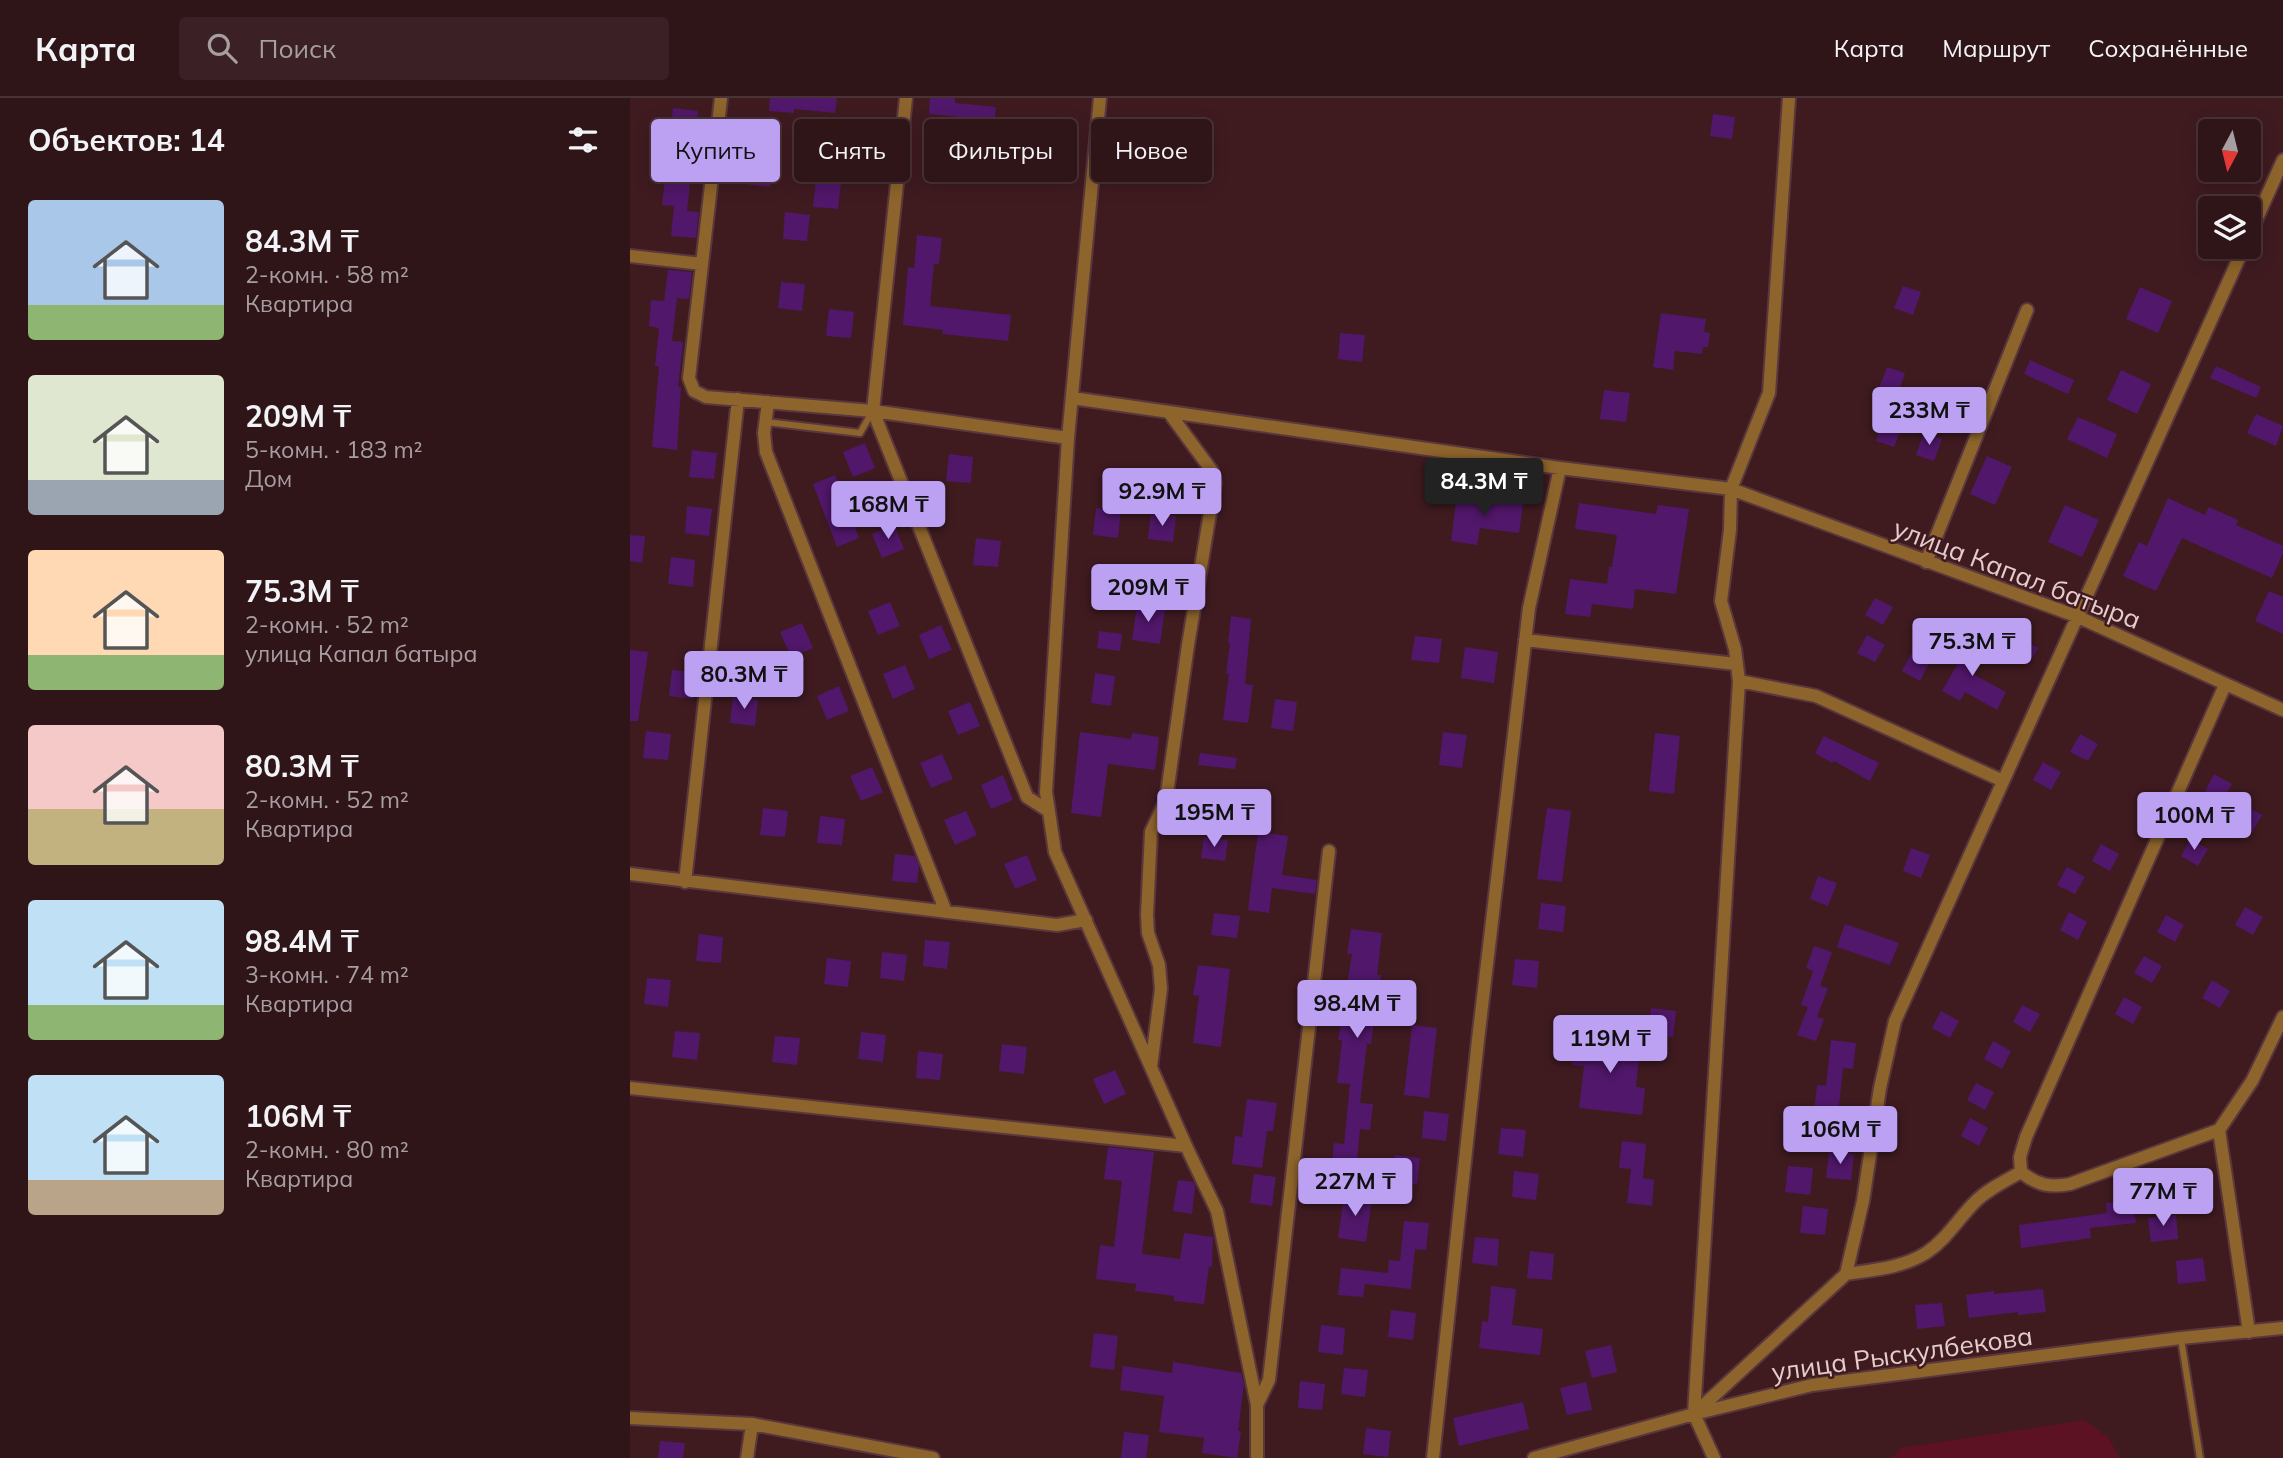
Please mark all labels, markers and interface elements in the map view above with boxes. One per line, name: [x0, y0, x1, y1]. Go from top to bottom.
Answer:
search box: [179, 17, 669, 80]
text: Карта: [35, 28, 137, 69]
icon: search: [203, 29, 241, 67]
text: Поиск: [259, 32, 336, 65]
text: Карта: [1834, 33, 1904, 63]
text: Маршрут: [1942, 33, 2050, 63]
text: Сохранённые: [2088, 33, 2248, 63]
chip: Купить: [651, 119, 780, 182]
chip: Снять: [794, 119, 910, 182]
chip: Фильтры: [924, 119, 1077, 182]
chip: Новое: [1091, 119, 1212, 182]
north arrow: [2198, 119, 2261, 182]
map controls: [2198, 119, 2261, 259]
text: Объектов: 14: [28, 121, 225, 159]
icon: filters: [564, 121, 602, 159]
button: layers: [2198, 196, 2261, 259]
text: 84.3M ₸: [245, 222, 359, 260]
icon: home: [84, 228, 168, 312]
text: 2-комн. · 58 m²: [245, 260, 409, 289]
text: Квартира: [245, 289, 353, 318]
pin: 233M ₸: [1872, 388, 1986, 447]
text: 233M ₸: [1888, 395, 1970, 424]
text: 209M ₸: [245, 397, 351, 435]
icon: home: [84, 403, 168, 487]
text: 5-комн. · 183 m²: [245, 435, 423, 464]
pin: 84.3M ₸: [1419, 458, 1549, 518]
text: Дом: [245, 464, 292, 493]
text: 84.3M ₸: [1440, 466, 1528, 495]
pin: 92.9M ₸: [1097, 468, 1227, 528]
text: 92.9M ₸: [1118, 476, 1206, 505]
pin: 168M ₸: [831, 482, 945, 541]
text: 168M ₸: [847, 489, 929, 518]
street label: улица Капал батыра: [1889, 511, 2146, 636]
pin: 209M ₸: [1091, 564, 1205, 624]
text: 75.3M ₸: [245, 572, 359, 610]
text: 209M ₸: [1107, 572, 1189, 601]
icon: home: [84, 578, 168, 662]
text: 2-комн. · 52 m²: [245, 610, 409, 639]
pin: 75.3M ₸: [1907, 618, 2037, 678]
text: 75.3M ₸: [1928, 626, 2016, 655]
text: улица Капал батыра: [245, 639, 477, 668]
pin: 80.3M ₸: [679, 652, 809, 711]
text: 80.3M ₸: [700, 659, 788, 688]
text: 80.3M ₸: [245, 747, 359, 785]
icon: home: [84, 753, 168, 837]
text: 2-комн. · 52 m²: [245, 785, 409, 814]
pin: 195M ₸: [1157, 790, 1271, 849]
pin: 100M ₸: [2137, 792, 2251, 852]
text: 195M ₸: [1173, 797, 1255, 826]
text: 100M ₸: [2153, 800, 2235, 829]
text: Квартира: [245, 814, 353, 843]
text: 98.4M ₸: [245, 922, 359, 960]
icon: home: [84, 928, 168, 1012]
text: 3-комн. · 74 m²: [245, 960, 409, 989]
pin: 98.4M ₸: [1292, 981, 1422, 1040]
text: 98.4M ₸: [1313, 988, 1401, 1017]
text: Квартира: [245, 989, 353, 1018]
pin: 119M ₸: [1553, 1016, 1667, 1075]
text: 119M ₸: [1569, 1023, 1651, 1052]
text: 106M ₸: [245, 1097, 351, 1135]
icon: home: [84, 1103, 168, 1187]
pin: 106M ₸: [1783, 1107, 1897, 1166]
text: 106M ₸: [1799, 1114, 1881, 1143]
text: 2-комн. · 80 m²: [245, 1135, 409, 1164]
pin: 227M ₸: [1298, 1158, 1412, 1218]
text: Квартира: [245, 1164, 353, 1193]
text: 227M ₸: [1314, 1166, 1396, 1195]
pin: 77M ₸: [2114, 1168, 2212, 1228]
text: 77M ₸: [2129, 1176, 2197, 1205]
street label: улица Рыскулбекова: [1769, 1319, 2035, 1388]

